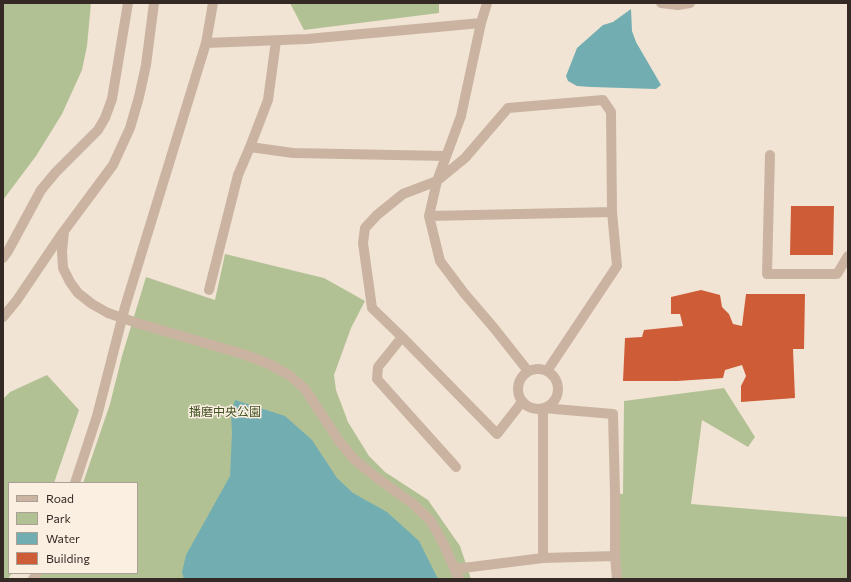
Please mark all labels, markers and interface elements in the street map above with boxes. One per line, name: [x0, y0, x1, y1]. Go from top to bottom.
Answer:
park label: 播磨中央公園: [189, 405, 261, 419]
legend: [8, 482, 138, 574]
text: Road: [46, 491, 74, 505]
text: Park: [46, 511, 71, 525]
text: Water: [46, 531, 80, 545]
text: Building: [46, 551, 90, 565]

